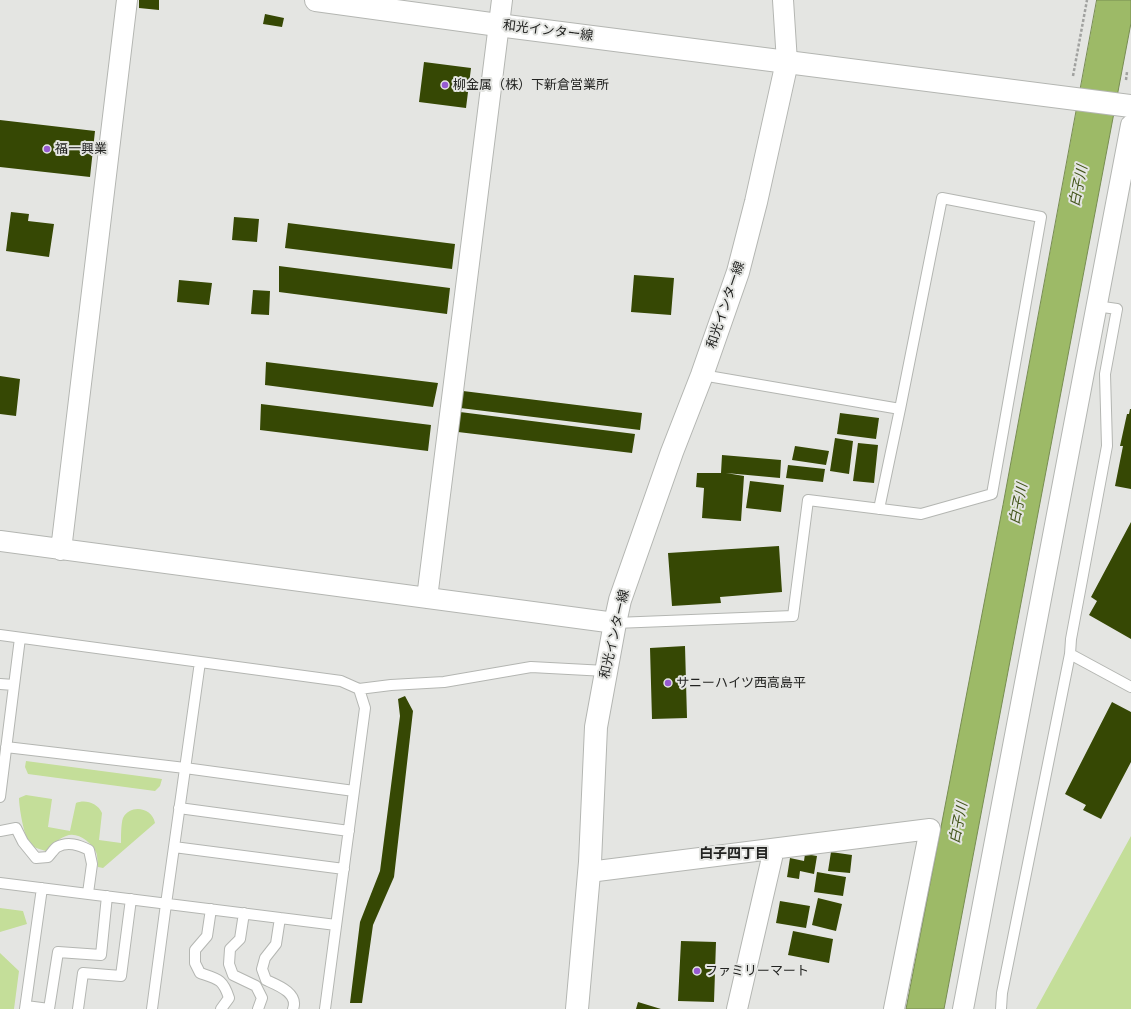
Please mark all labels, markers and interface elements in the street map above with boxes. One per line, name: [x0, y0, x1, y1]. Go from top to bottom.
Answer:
street label: 和光インター線: [502, 18, 594, 44]
place label: 柳金属（株）下新倉営業所: [453, 77, 609, 93]
marker: 柳金属（株）下新倉営業所: [440, 80, 450, 90]
place label: 福一興業: [55, 141, 107, 157]
marker: 福一興業: [42, 144, 52, 154]
water label: 白子川: [1067, 164, 1091, 208]
street label: 和光インター線: [704, 259, 748, 351]
water label: 白子川: [1007, 482, 1031, 526]
street label: 和光インター線: [597, 588, 633, 680]
place label: サニーハイツ西高島平: [676, 675, 806, 691]
marker: サニーハイツ西高島平: [663, 678, 673, 688]
water label: 白子川: [947, 801, 971, 845]
district label: 白子四丁目: [699, 846, 769, 862]
place label: ファミリーマート: [705, 963, 809, 979]
marker: ファミリーマート: [692, 966, 702, 976]

